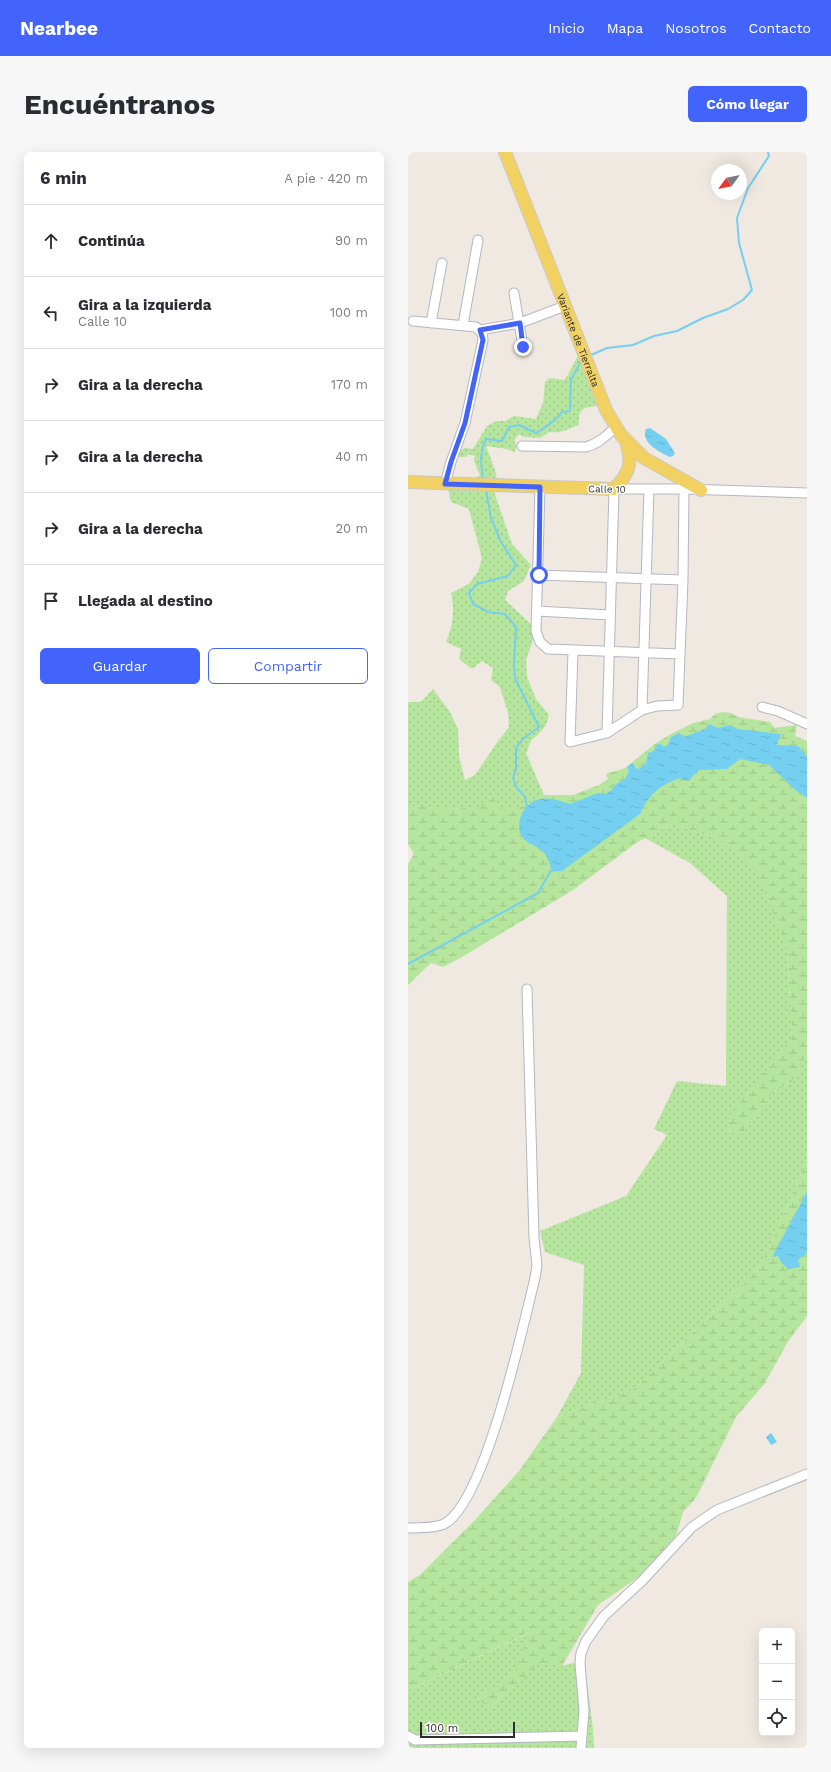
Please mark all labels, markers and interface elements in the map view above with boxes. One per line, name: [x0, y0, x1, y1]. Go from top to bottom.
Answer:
text: Nearbee: [20, 17, 98, 40]
text: Inicio: [548, 20, 585, 36]
text: Mapa: [607, 20, 643, 36]
text: Nosotros: [665, 20, 727, 36]
text: Contacto: [749, 20, 811, 36]
button: Cómo llegar: [688, 86, 807, 122]
text: Encuéntranos: [24, 88, 215, 121]
north arrow: [711, 164, 747, 200]
text: 6 min: [40, 168, 87, 188]
text: A pie · 420 m: [284, 171, 368, 186]
icon: ahead: [40, 230, 62, 252]
text: Continúa: [78, 232, 145, 250]
text: 90 m: [335, 233, 368, 248]
street label: Variante de Tierralta: [555, 292, 602, 389]
text: Gira a la izquierda: [78, 296, 211, 314]
icon: left: [40, 302, 62, 324]
text: 100 m: [330, 305, 368, 320]
text: Calle 10: [78, 314, 127, 329]
route end: [514, 338, 532, 356]
icon: right: [40, 374, 62, 396]
text: Gira a la derecha: [78, 376, 203, 394]
text: 170 m: [331, 377, 368, 392]
icon: right: [40, 446, 62, 468]
text: Gira a la derecha: [78, 448, 203, 466]
text: 40 m: [335, 449, 368, 464]
street label: Calle 10: [588, 483, 626, 495]
icon: right: [40, 518, 62, 540]
text: Gira a la derecha: [78, 520, 203, 538]
text: 20 m: [336, 521, 368, 536]
route start: [530, 566, 548, 584]
icon: arrive: [40, 590, 62, 612]
text: Llegada al destino: [78, 592, 213, 610]
button: Guardar: [40, 648, 200, 684]
button: Compartir: [208, 648, 368, 684]
map controls: [759, 1628, 795, 1736]
button: +: [759, 1628, 795, 1664]
button: −: [759, 1664, 795, 1700]
button: locate: [759, 1700, 795, 1736]
scale bar: [420, 1720, 515, 1739]
text: 100 m: [426, 1722, 458, 1735]

